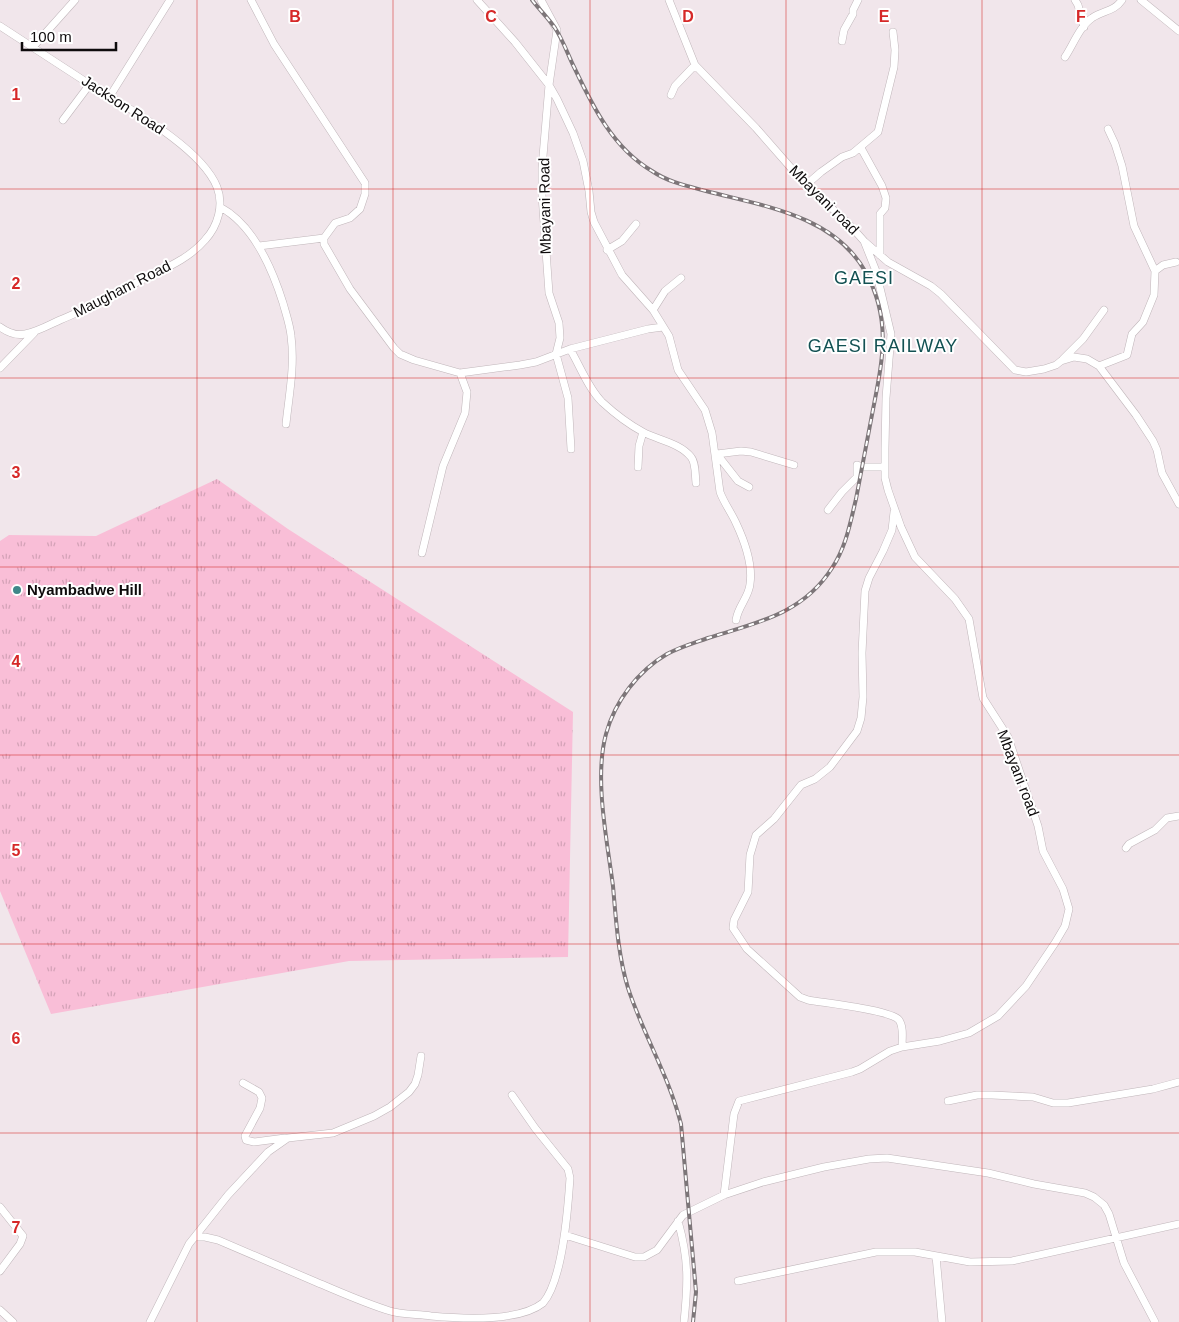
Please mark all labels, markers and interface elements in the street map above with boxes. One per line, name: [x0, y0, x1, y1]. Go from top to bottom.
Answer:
text: B: [289, 8, 301, 25]
text: C: [485, 8, 497, 25]
text: D: [682, 8, 694, 25]
text: E: [879, 8, 890, 25]
text: F: [1076, 8, 1086, 25]
scale bar: [22, 20, 116, 52]
text: 100 m: [30, 28, 72, 45]
street label: Jackson Road: [79, 72, 168, 138]
text: 1: [12, 86, 21, 103]
street label: Mbayani Road: [535, 158, 554, 255]
street label: Mbayani road: [786, 162, 862, 238]
street label: Maugham Road: [70, 257, 173, 320]
district label: GAESI: [834, 268, 894, 288]
text: 2: [12, 275, 21, 292]
district label: GAESI RAILWAY: [808, 336, 958, 356]
text: 3: [12, 464, 21, 481]
place label: Nyambadwe Hill: [27, 581, 142, 598]
marker: Nyambadwe Hill: [11, 584, 23, 596]
text: 4: [12, 653, 21, 670]
street label: Mbayani road: [994, 727, 1043, 818]
text: 5: [12, 842, 21, 859]
text: 6: [12, 1030, 21, 1047]
text: 7: [12, 1219, 21, 1236]

